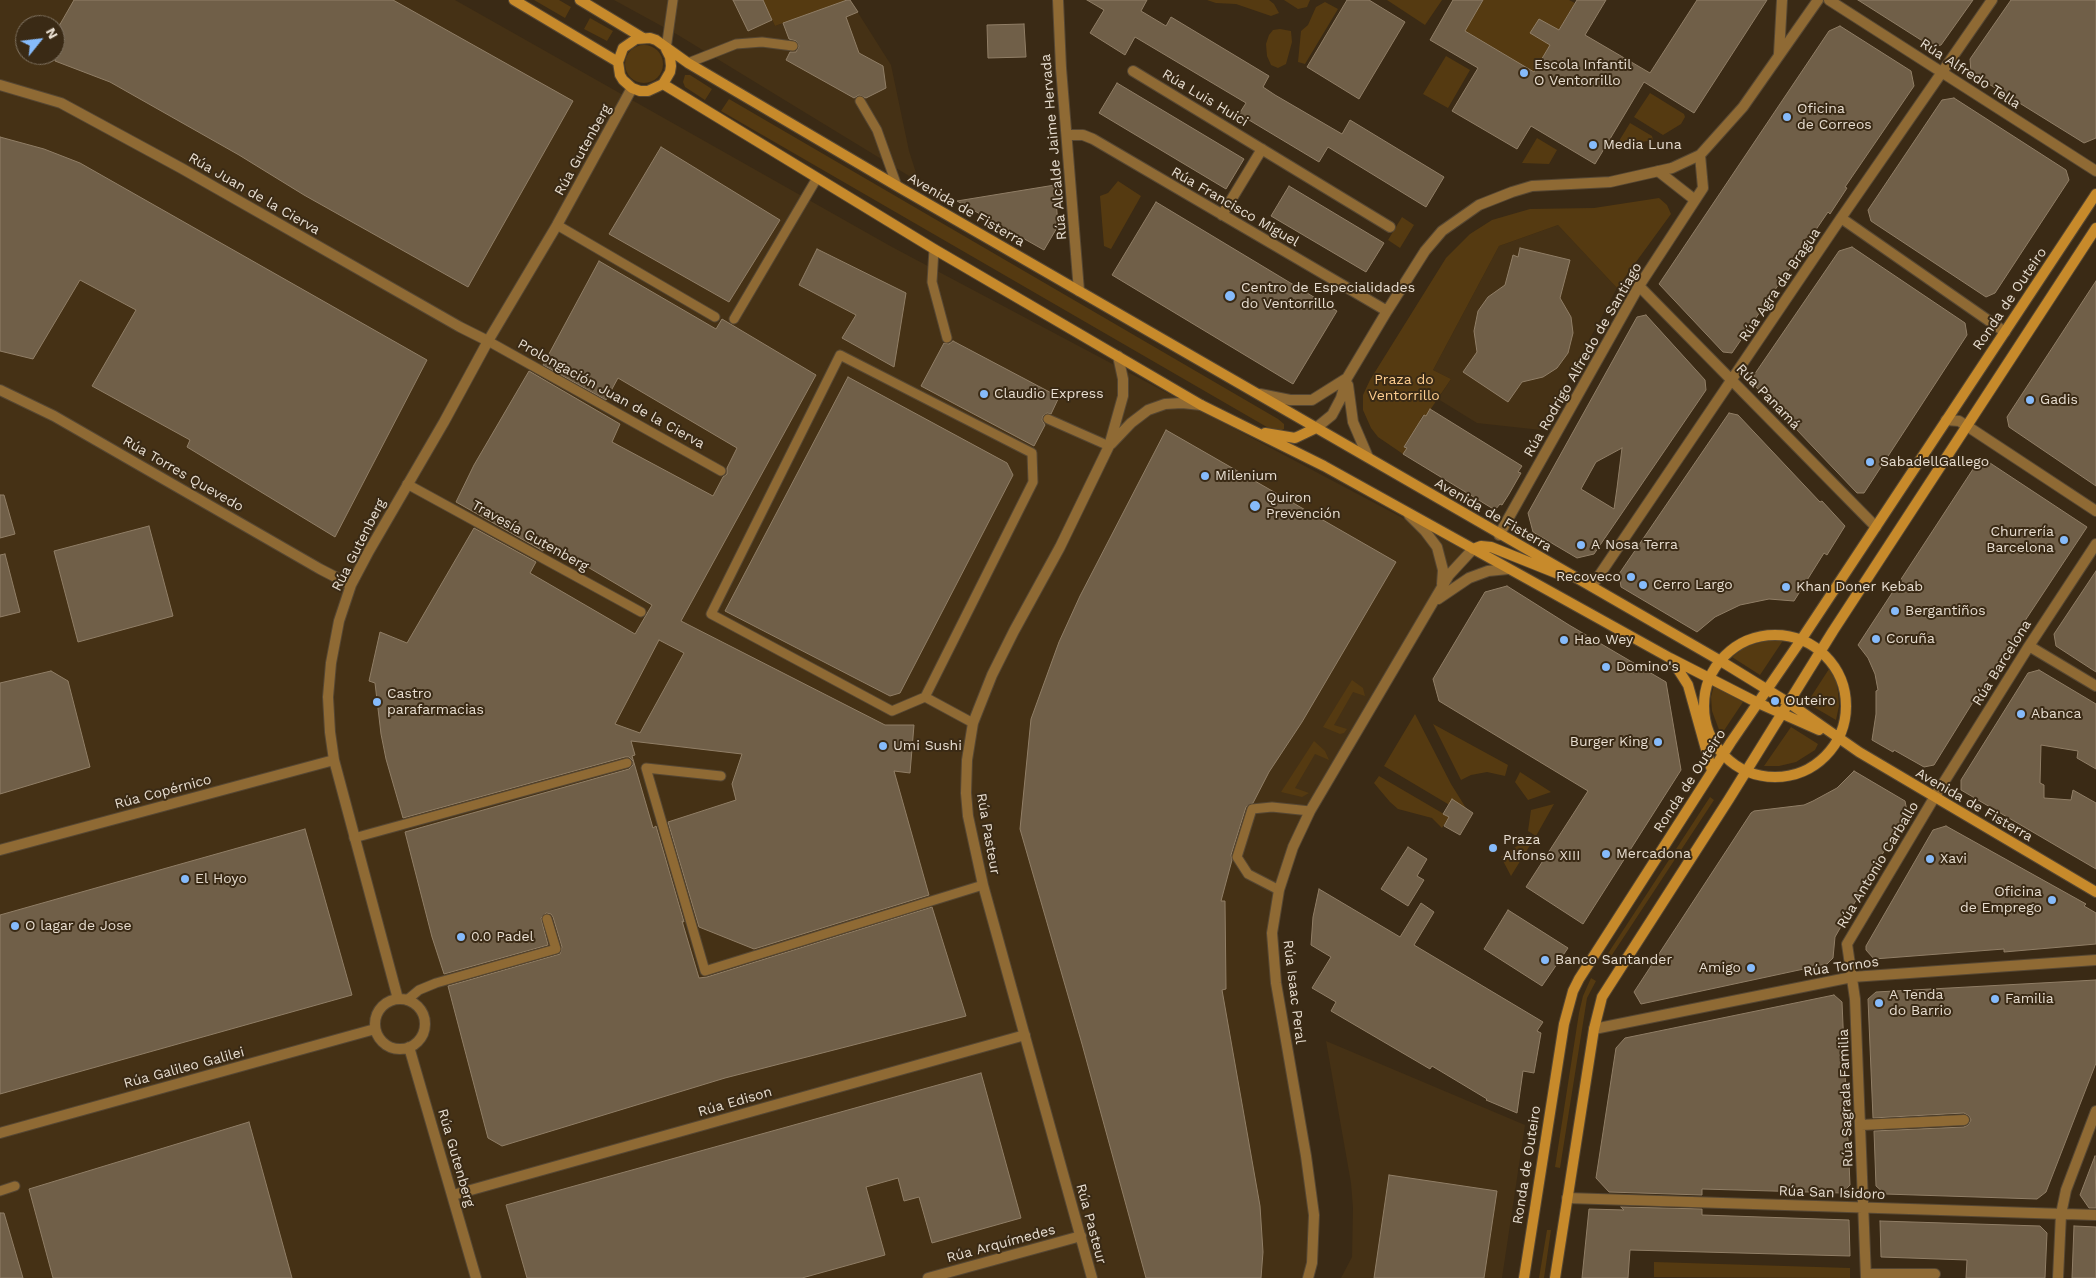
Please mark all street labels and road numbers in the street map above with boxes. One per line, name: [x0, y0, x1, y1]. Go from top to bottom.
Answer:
street label: Rúa Alfredo Tella: [1917, 35, 2023, 113]
street label: Rúa Alcalde Jaime Hervada: [1037, 53, 1071, 241]
street label: Rúa Luis Huici: [1159, 66, 1251, 130]
street label: Rúa Gutenberg: [551, 102, 615, 198]
street label: Rúa Juan de la Cierva: [185, 149, 323, 239]
street label: Rúa Francisco Miguel: [1168, 164, 1302, 250]
street label: Avenida de Fisterra: [904, 170, 1028, 250]
street label: Rúa Agra da Bragua: [1736, 225, 1824, 345]
street label: Ronda de Outeiro: [1970, 245, 2050, 353]
street label: Rúa Rodrigo Alfredo de Santiago: [1520, 260, 1646, 460]
street label: Prolongación Juan de la Cierva: [515, 335, 707, 453]
street label: Rúa Panamá: [1732, 361, 1804, 433]
street label: Rúa Torres Quevedo: [120, 433, 246, 515]
street label: Avenida de Fisterra: [1431, 475, 1555, 555]
street label: Rúa Gutenberg: [328, 496, 390, 594]
street label: Travesía Gutenberg: [469, 497, 591, 575]
street label: Rúa Barcelona: [1969, 617, 2035, 709]
street label: Ronda de Outeiro: [1650, 726, 1730, 836]
street label: Avenida de Fisterra: [1912, 765, 2036, 845]
street label: Rúa Copérnico: [113, 771, 213, 813]
street label: Rúa Pasteur: [973, 792, 1003, 876]
street label: Rúa Antonio Carballo: [1833, 799, 1923, 931]
street label: Rúa Isaac Peral: [1279, 939, 1309, 1045]
street label: Rúa Tornos: [1802, 953, 1880, 981]
street label: Rúa Sagrada Familia: [1835, 1029, 1857, 1167]
street label: Rúa Galileo Galilei: [122, 1044, 246, 1092]
street label: Rúa Edison: [696, 1083, 774, 1121]
street label: Ronda de Outeiro: [1509, 1104, 1545, 1226]
street label: Rúa Gutenberg: [434, 1107, 478, 1209]
street label: Rúa Pasteur: [1072, 1182, 1110, 1266]
street label: Rúa San Isidoro: [1778, 1183, 1886, 1203]
street label: Rúa Arquímedes: [945, 1221, 1057, 1267]

